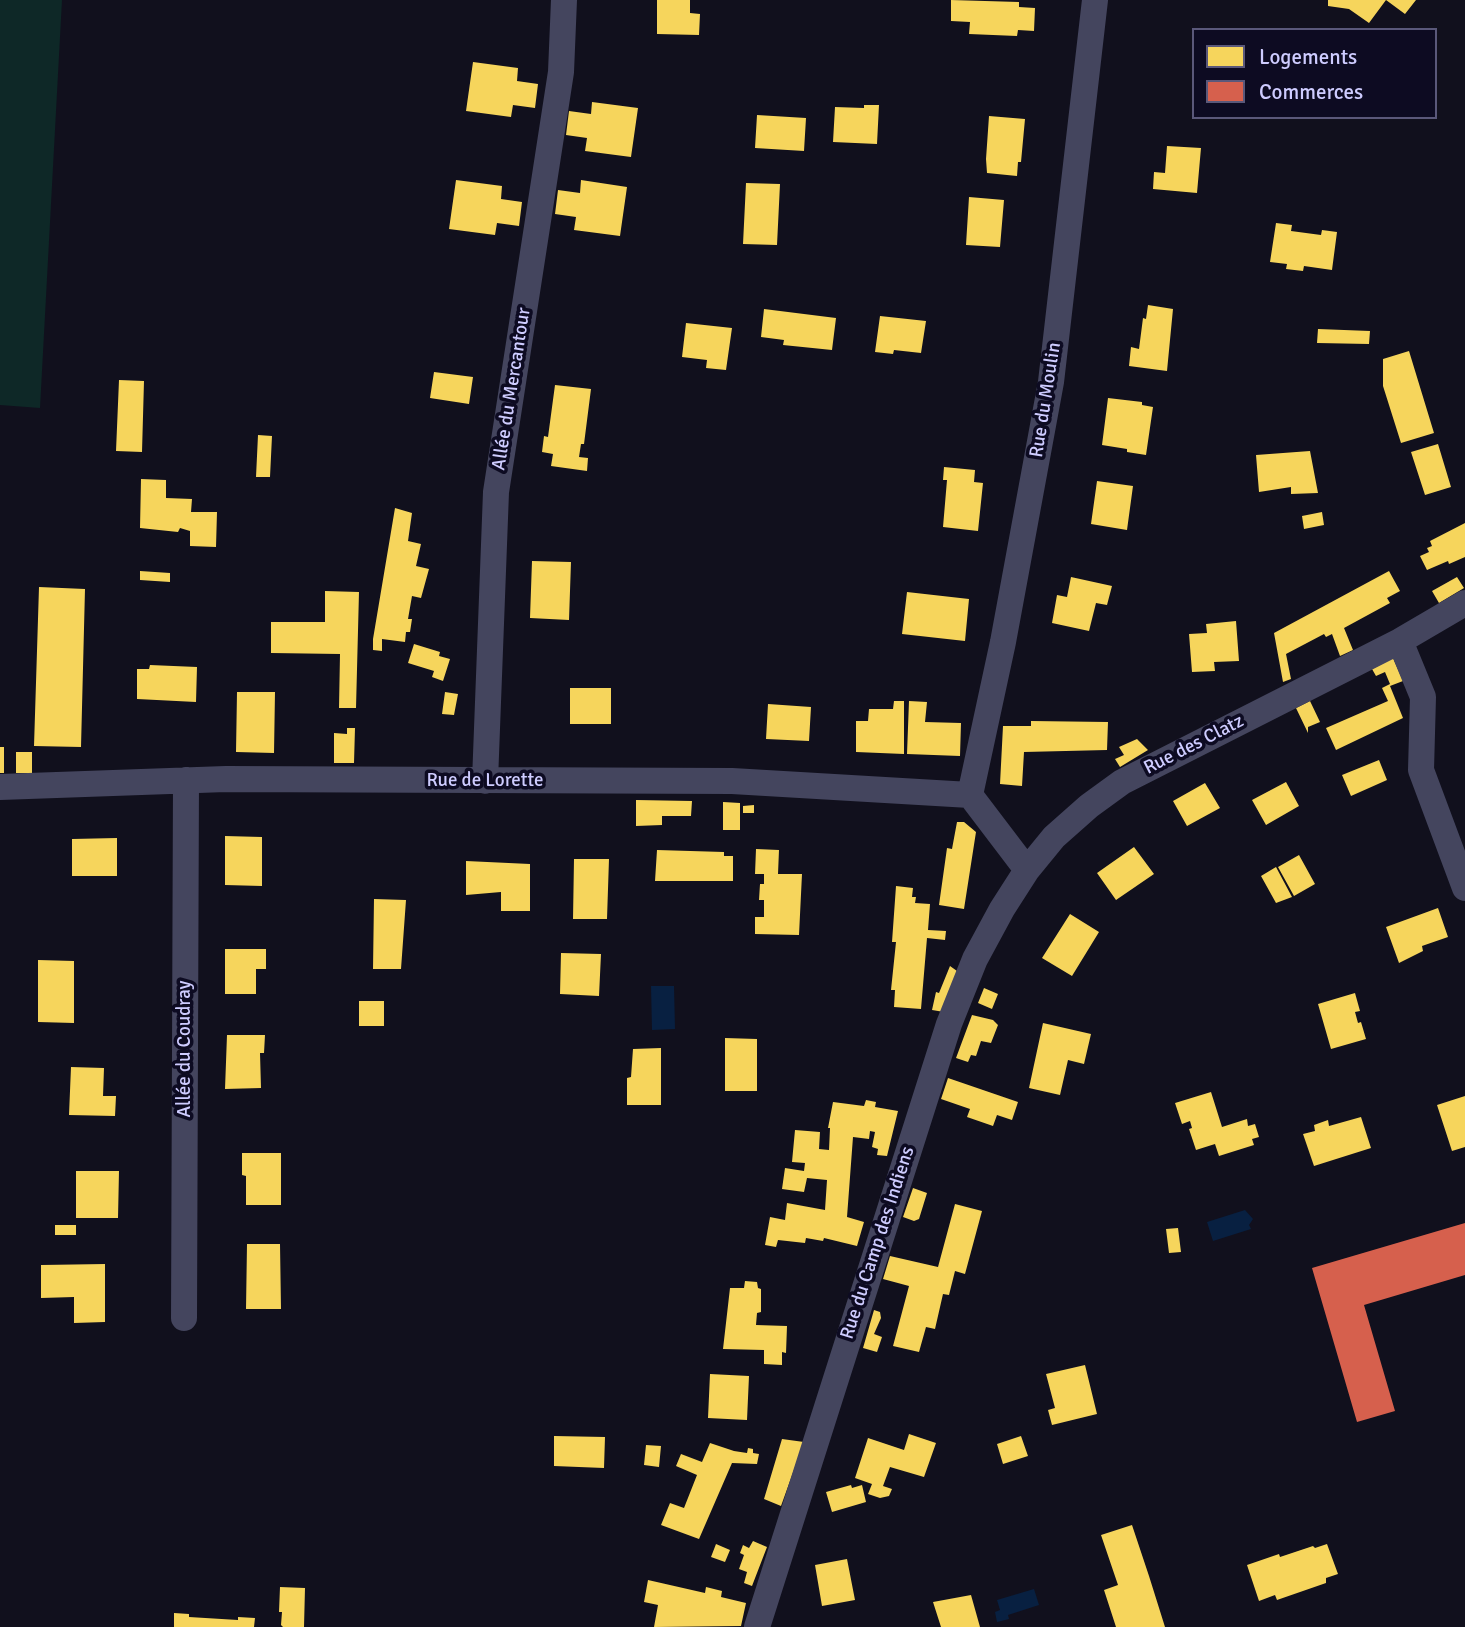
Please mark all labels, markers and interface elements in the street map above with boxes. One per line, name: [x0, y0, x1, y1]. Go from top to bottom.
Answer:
legend: [1192, 28, 1437, 119]
text: Logements: [1259, 44, 1357, 70]
text: Commerces: [1259, 79, 1363, 105]
street label: Allée du Mercantour: [488, 306, 536, 472]
street label: Rue du Moulin: [1026, 341, 1066, 459]
street label: Rue des Clatz: [1140, 710, 1248, 780]
street label: Rue de Lorette: [427, 770, 543, 792]
street label: Allée du Coudray: [174, 981, 196, 1117]
street label: Rue du Camp des Indiens: [836, 1144, 920, 1342]

